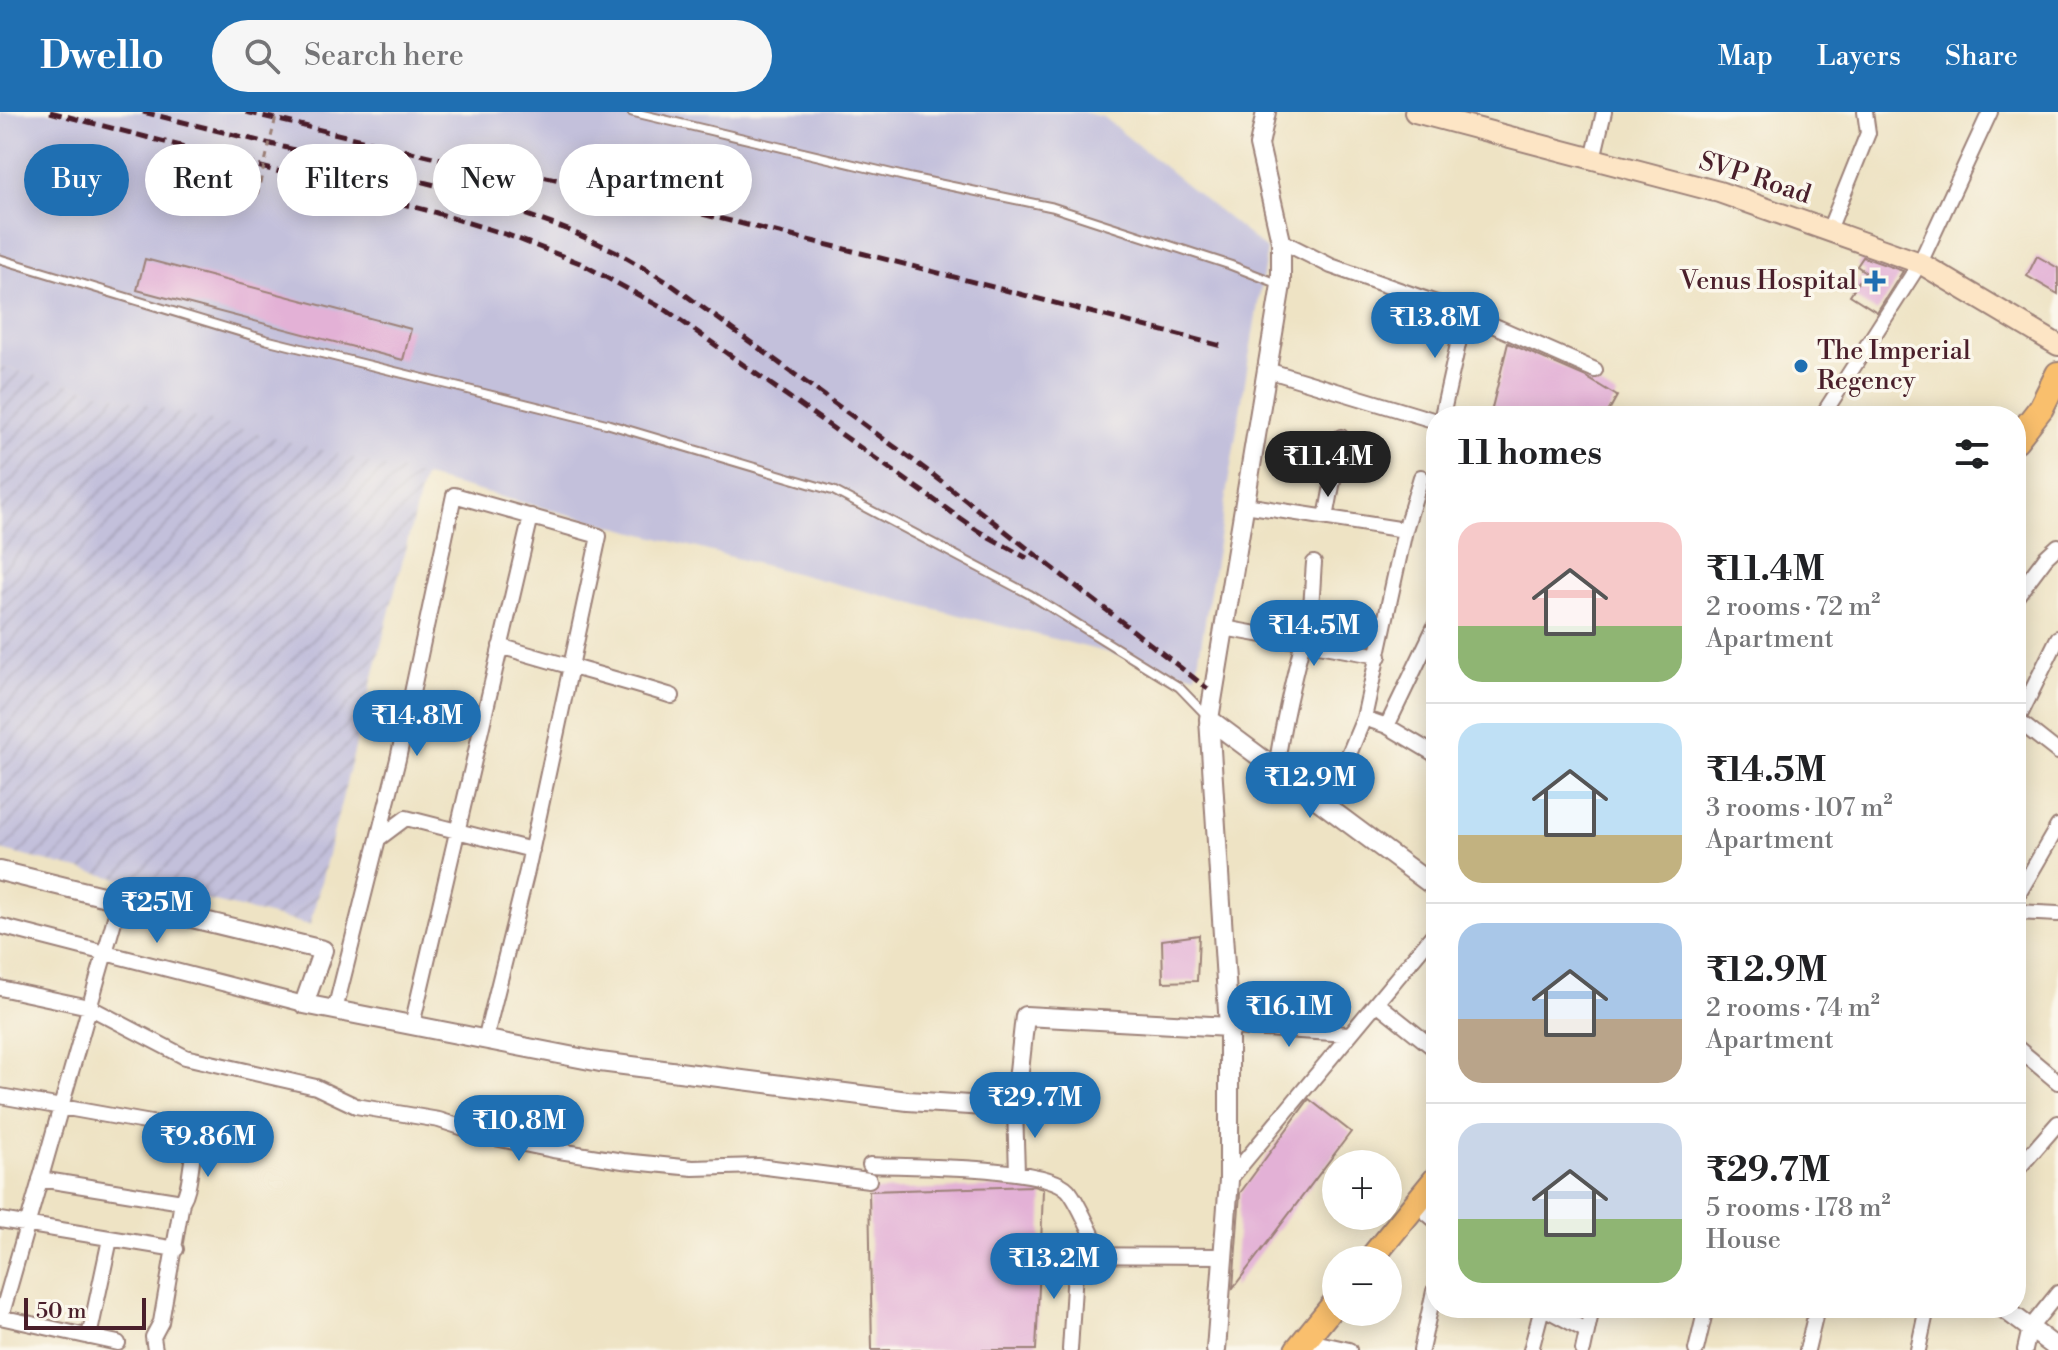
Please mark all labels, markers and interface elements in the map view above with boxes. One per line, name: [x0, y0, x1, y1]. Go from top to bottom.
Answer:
search box: [212, 20, 772, 92]
text: Dwello: [40, 33, 164, 80]
icon: search: [240, 34, 284, 78]
text: Search here: [304, 37, 464, 75]
text: Map: [1718, 39, 1773, 74]
text: Layers: [1817, 39, 1901, 74]
text: Share: [1945, 39, 2018, 74]
chip: Buy: [24, 144, 129, 216]
chip: Rent: [145, 144, 261, 216]
chip: Filters: [277, 144, 417, 216]
chip: New: [433, 144, 543, 216]
chip: Apartment: [559, 144, 752, 216]
street label: SVP Road: [1695, 145, 1815, 211]
place label: Venus Hospital: [1679, 265, 1857, 297]
marker: Venus Hospital: [1864, 270, 1886, 292]
pin: ₹13.8M: [1370, 292, 1500, 360]
text: ₹13.8M: [1389, 302, 1481, 334]
place label: The Imperial Regency: [1817, 335, 1971, 397]
marker: The Imperial Regency: [1792, 357, 1810, 375]
pin: ₹11.4M: [1263, 431, 1393, 499]
icon: filters: [1950, 432, 1994, 476]
text: 11 homes: [1458, 433, 1602, 475]
text: ₹11.4M: [1283, 441, 1373, 473]
text: ₹11.4M: [1706, 549, 1824, 591]
icon: home: [1522, 554, 1618, 650]
text: 2 rooms · 72 m²: [1706, 591, 1880, 623]
pin: ₹14.5M: [1249, 600, 1379, 668]
text: ₹14.5M: [1268, 610, 1360, 642]
text: Apartment: [1706, 623, 1834, 655]
pin: ₹14.8M: [352, 690, 482, 758]
text: ₹14.8M: [371, 700, 463, 732]
text: ₹14.5M: [1706, 750, 1826, 792]
pin: ₹12.9M: [1245, 752, 1375, 820]
icon: home: [1522, 755, 1618, 851]
text: ₹12.9M: [1264, 762, 1356, 794]
text: 3 rooms · 107 m²: [1706, 792, 1893, 824]
text: Apartment: [1706, 824, 1834, 856]
pin: ₹25M: [110, 877, 204, 945]
text: ₹25M: [121, 887, 193, 919]
text: ₹12.9M: [1706, 950, 1827, 992]
icon: home: [1522, 955, 1618, 1051]
pin: ₹16.1M: [1224, 981, 1354, 1049]
text: ₹16.1M: [1245, 991, 1333, 1023]
text: 2 rooms · 74 m²: [1706, 992, 1880, 1024]
text: Apartment: [1706, 1024, 1834, 1056]
pin: ₹29.7M: [970, 1072, 1100, 1140]
text: ₹29.7M: [988, 1082, 1082, 1114]
pin: ₹10.8M: [454, 1095, 584, 1163]
text: ₹10.8M: [472, 1105, 566, 1137]
pin: ₹9.86M: [143, 1111, 273, 1179]
text: ₹9.86M: [160, 1121, 256, 1153]
map controls: [1322, 1150, 1402, 1326]
button: +: [1322, 1150, 1402, 1230]
text: ₹29.7M: [1706, 1150, 1830, 1192]
icon: home: [1522, 1155, 1618, 1251]
text: 5 rooms · 178 m²: [1706, 1192, 1891, 1224]
text: House: [1706, 1224, 1781, 1256]
pin: ₹13.2M: [989, 1233, 1119, 1301]
text: ₹13.2M: [1008, 1243, 1100, 1275]
button: −: [1322, 1246, 1402, 1326]
scale bar: [24, 1294, 146, 1330]
text: 50 m: [36, 1298, 87, 1325]

